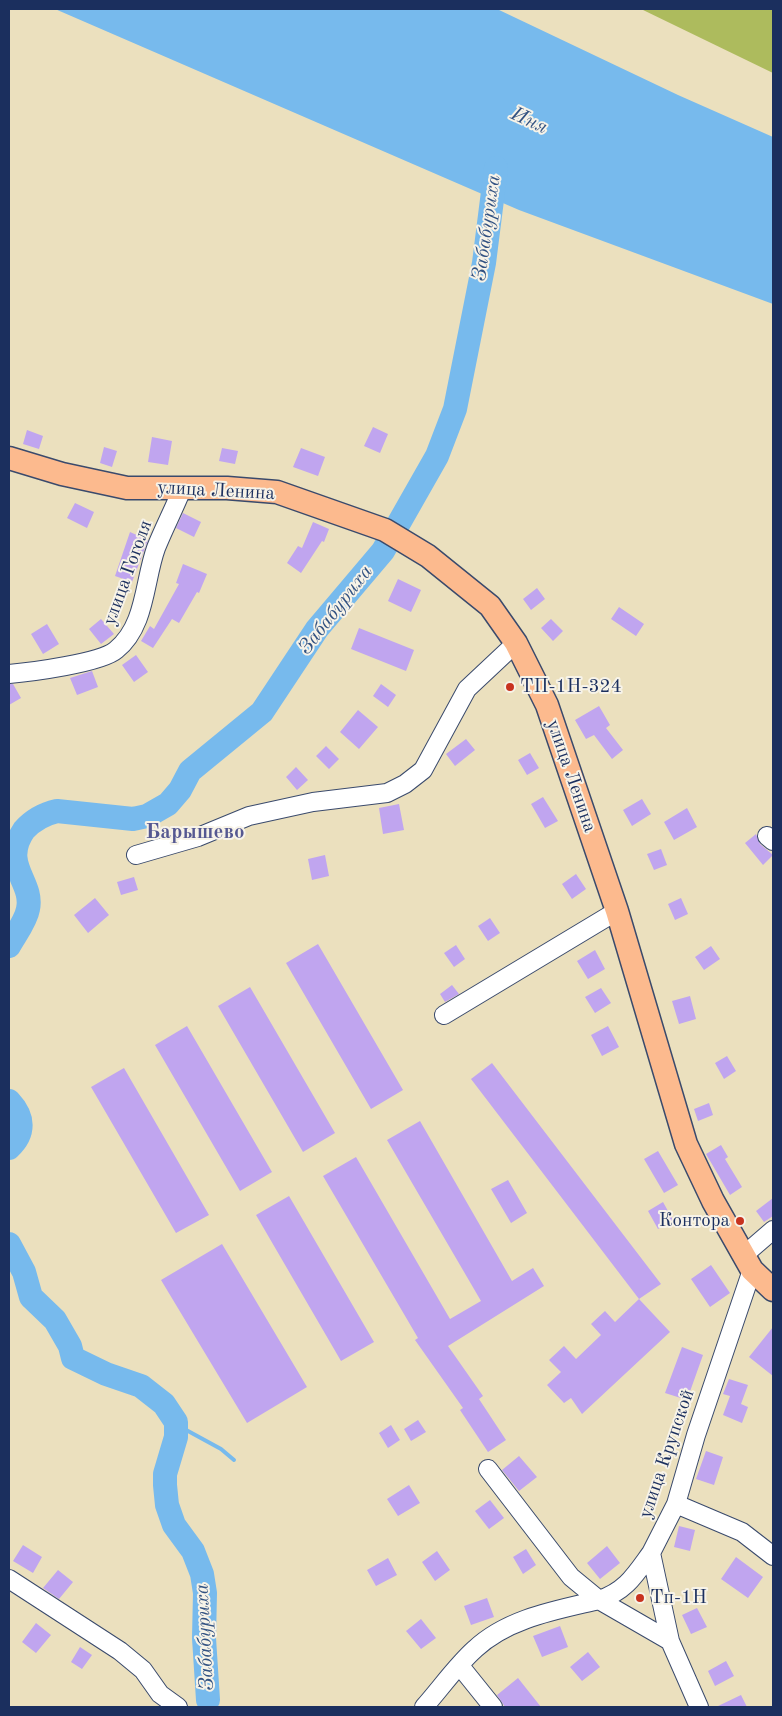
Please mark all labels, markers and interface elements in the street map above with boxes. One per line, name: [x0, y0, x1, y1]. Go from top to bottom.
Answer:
water label: Иня: [507, 102, 551, 140]
water label: Забабуриха: [468, 173, 506, 283]
street label: улица Ленина: [157, 477, 275, 505]
street label: улица Гоголя: [98, 517, 158, 629]
water label: Забабуриха: [294, 560, 378, 660]
place label: ТП-1Н-324: [520, 676, 622, 698]
marker: ТП-1Н-324: [504, 681, 516, 693]
street label: улица Ленина: [541, 717, 601, 835]
district label: Барышево: [145, 819, 245, 845]
place label: Контора: [659, 1210, 730, 1232]
marker: Контора: [734, 1215, 746, 1227]
street label: улица Крупской: [634, 1386, 700, 1522]
water label: Забабуриха: [190, 1583, 220, 1691]
place label: Тп-1Н: [650, 1587, 707, 1609]
marker: Тп-1Н: [634, 1592, 646, 1604]

